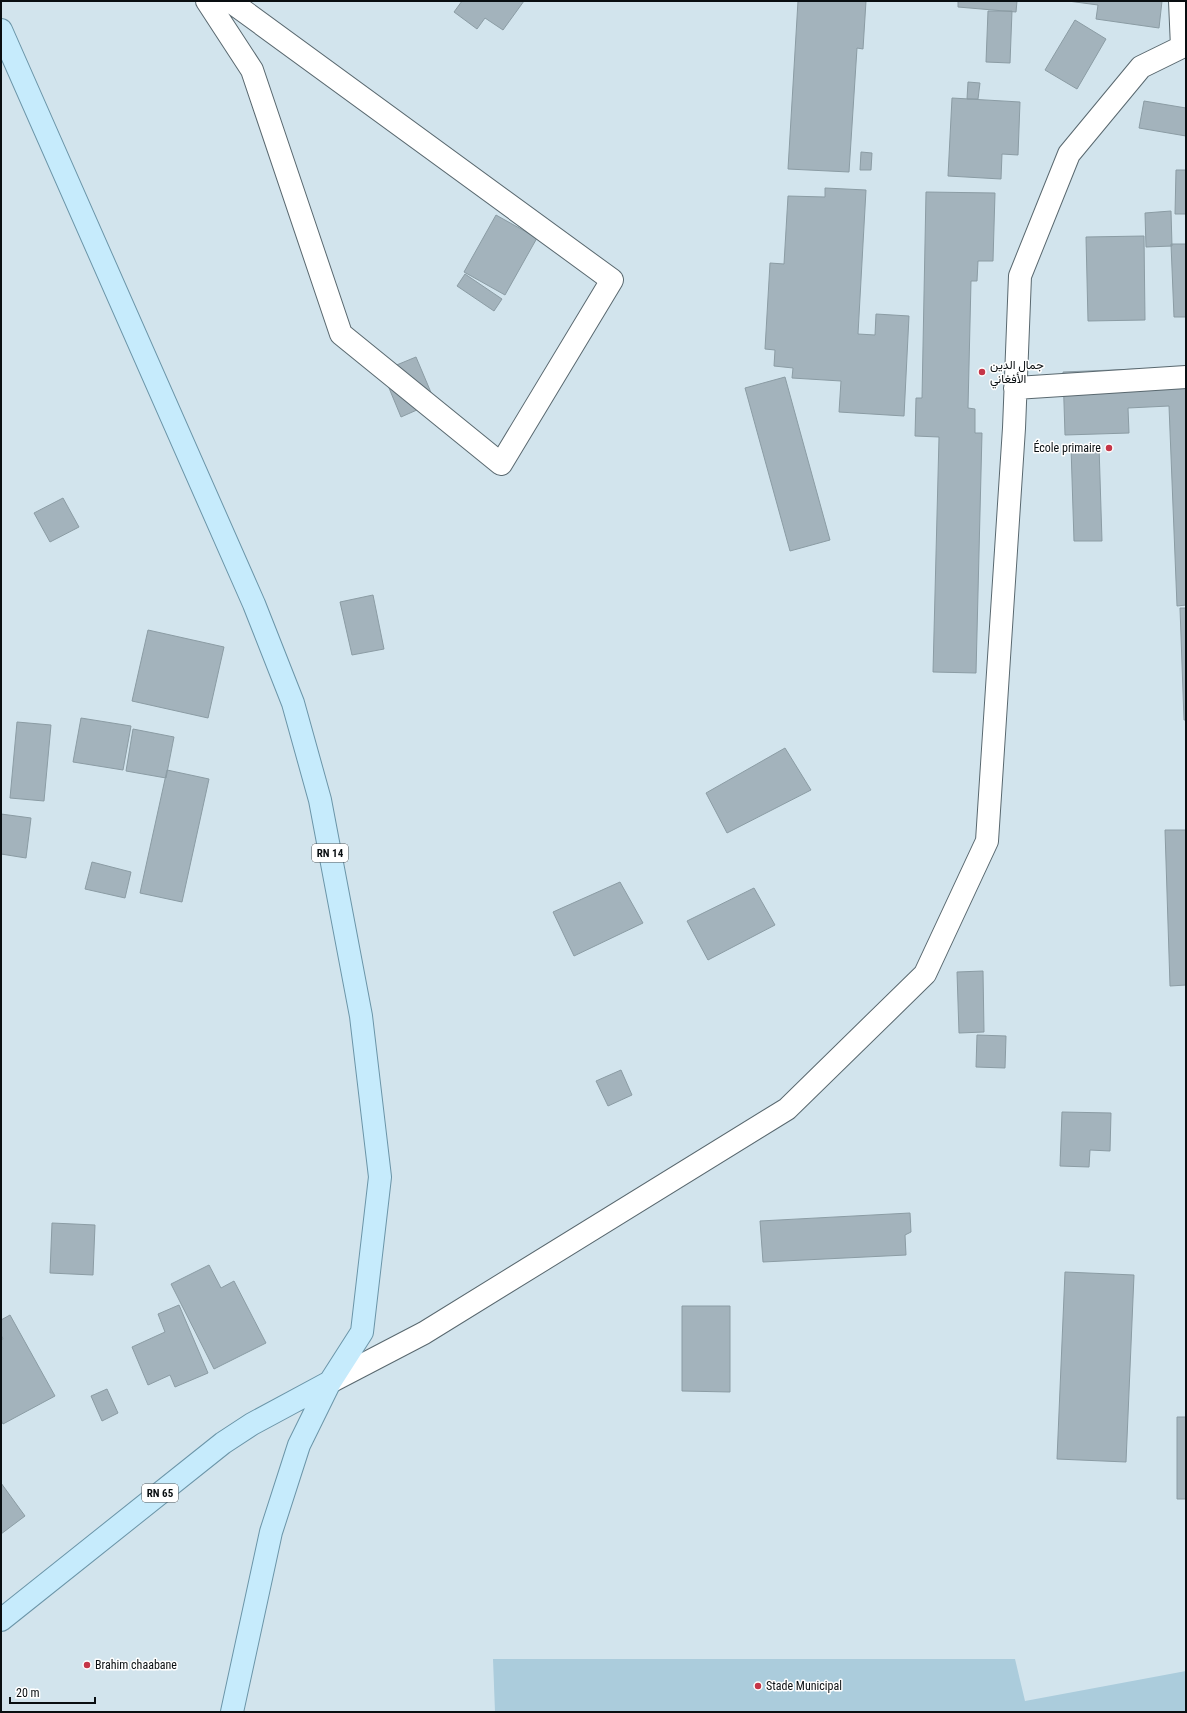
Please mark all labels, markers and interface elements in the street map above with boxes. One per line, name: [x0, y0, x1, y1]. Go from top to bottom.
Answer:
place label: جمال الدين الأفغاني: [990, 358, 1044, 389]
marker: جمال الدين الأفغاني: [977, 367, 987, 377]
place label: École primaire: [1033, 440, 1101, 455]
marker: École primaire: [1104, 443, 1114, 453]
road number: RN 14: [312, 844, 348, 862]
road number: RN 65: [142, 1484, 178, 1502]
place label: Brahim chaabane: [95, 1658, 177, 1672]
marker: Brahim chaabane: [82, 1660, 92, 1670]
scale bar: [10, 1679, 95, 1705]
place label: Stade Municipal: [766, 1679, 842, 1693]
marker: Stade Municipal: [753, 1681, 763, 1691]
text: 20 m: [16, 1686, 40, 1700]

